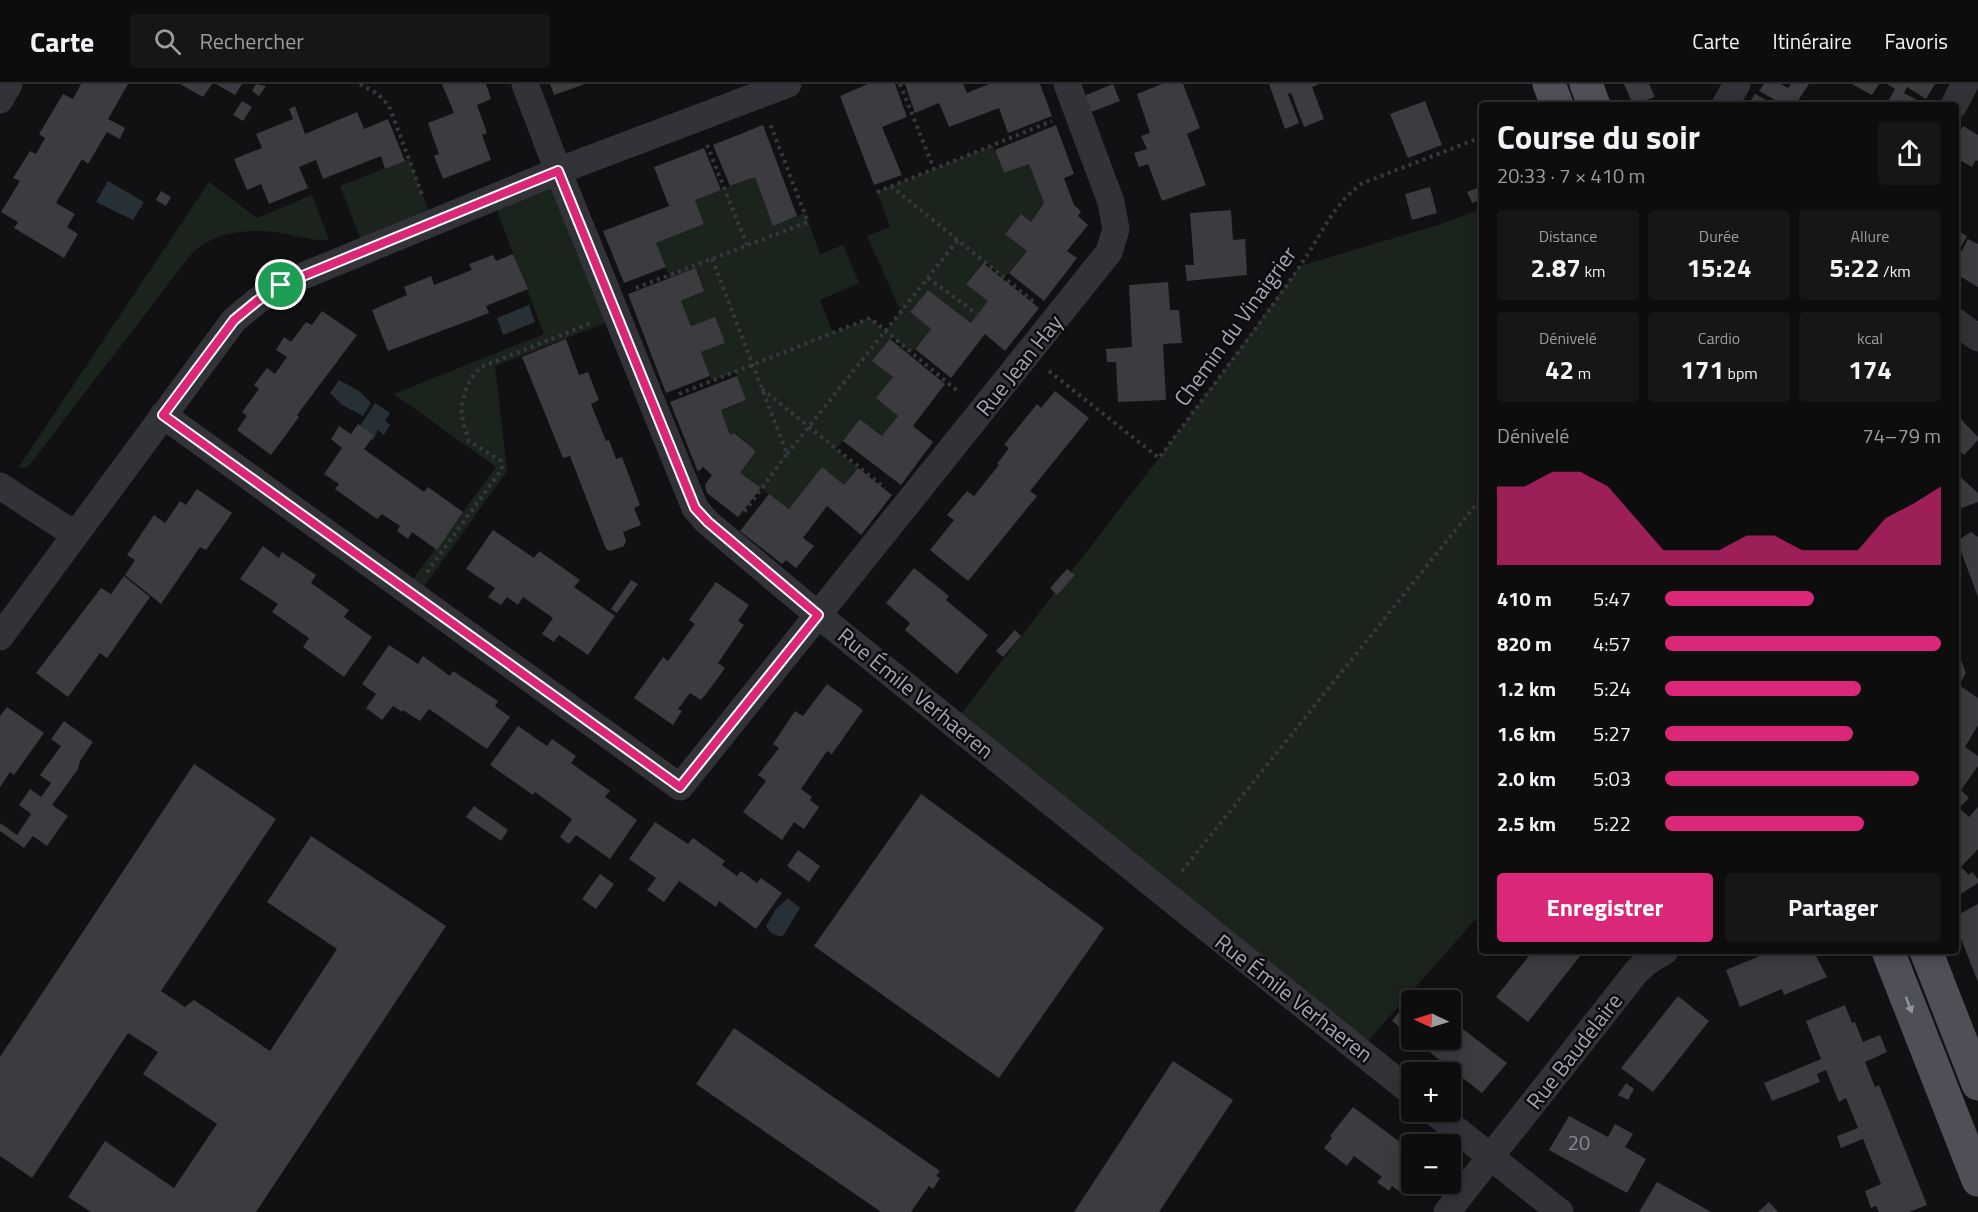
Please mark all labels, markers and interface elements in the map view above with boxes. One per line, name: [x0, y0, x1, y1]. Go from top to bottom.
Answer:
search box: [130, 14, 550, 68]
text: Carte: [30, 20, 94, 63]
text: Rechercher: [199, 24, 304, 58]
icon: search: [151, 25, 184, 58]
text: Carte: [1692, 25, 1740, 57]
text: Itinéraire: [1773, 25, 1852, 57]
text: Favoris: [1885, 25, 1948, 57]
text: Course du soir: [1497, 112, 1700, 162]
button: share: [1878, 122, 1941, 185]
text: 20:33 · 7 × 410 m: [1497, 160, 1645, 191]
text: Distance: [1539, 224, 1597, 248]
text: Durée: [1699, 224, 1739, 248]
text: Allure: [1851, 224, 1889, 248]
street label: Chemin du Vinaigrier: [1165, 239, 1305, 413]
text: 2.87: [1531, 248, 1581, 287]
text: 15:24: [1687, 248, 1751, 287]
text: 5:22: [1829, 248, 1880, 287]
pin: [255, 259, 306, 310]
text: km: [1581, 259, 1605, 283]
text: /km: [1880, 259, 1911, 283]
icon: arrive: [264, 268, 297, 301]
street label: Rue Jean Hay: [967, 306, 1071, 423]
text: Dénivelé: [1539, 326, 1597, 350]
text: Cardio: [1698, 326, 1740, 350]
text: kcal: [1857, 326, 1883, 350]
text: 42: [1545, 350, 1574, 389]
text: 171: [1680, 350, 1724, 389]
text: 174: [1848, 350, 1892, 389]
text: m: [1574, 361, 1591, 385]
text: bpm: [1724, 361, 1758, 385]
text: Dénivelé: [1497, 420, 1569, 451]
text: 74–79 m: [1862, 420, 1941, 451]
text: 410 m: [1497, 583, 1552, 614]
text: 5:47: [1593, 583, 1631, 614]
street label: Rue Émile Verhaeren: [830, 619, 1002, 767]
text: 820 m: [1497, 628, 1552, 659]
text: 4:57: [1593, 628, 1631, 659]
text: 1.2 km: [1497, 673, 1556, 704]
text: 5:24: [1593, 673, 1631, 704]
text: 1.6 km: [1497, 718, 1556, 749]
text: 5:27: [1593, 718, 1631, 749]
text: 2.0 km: [1497, 763, 1556, 794]
text: 5:03: [1593, 763, 1631, 794]
text: 2.5 km: [1497, 808, 1556, 839]
text: 5:22: [1593, 808, 1631, 839]
button: Enregistrer: [1497, 873, 1713, 942]
button: Partager: [1725, 873, 1941, 942]
street label: Rue Émile Verhaeren: [1208, 925, 1380, 1071]
street label: Rue Baudelaire: [1518, 986, 1630, 1116]
north arrow: [1401, 990, 1461, 1050]
map controls: [1401, 990, 1461, 1194]
one-way arrow: [1904, 997, 1914, 1015]
button: +: [1401, 1062, 1461, 1122]
house number: 20: [1568, 1127, 1590, 1158]
button: −: [1401, 1134, 1461, 1194]

